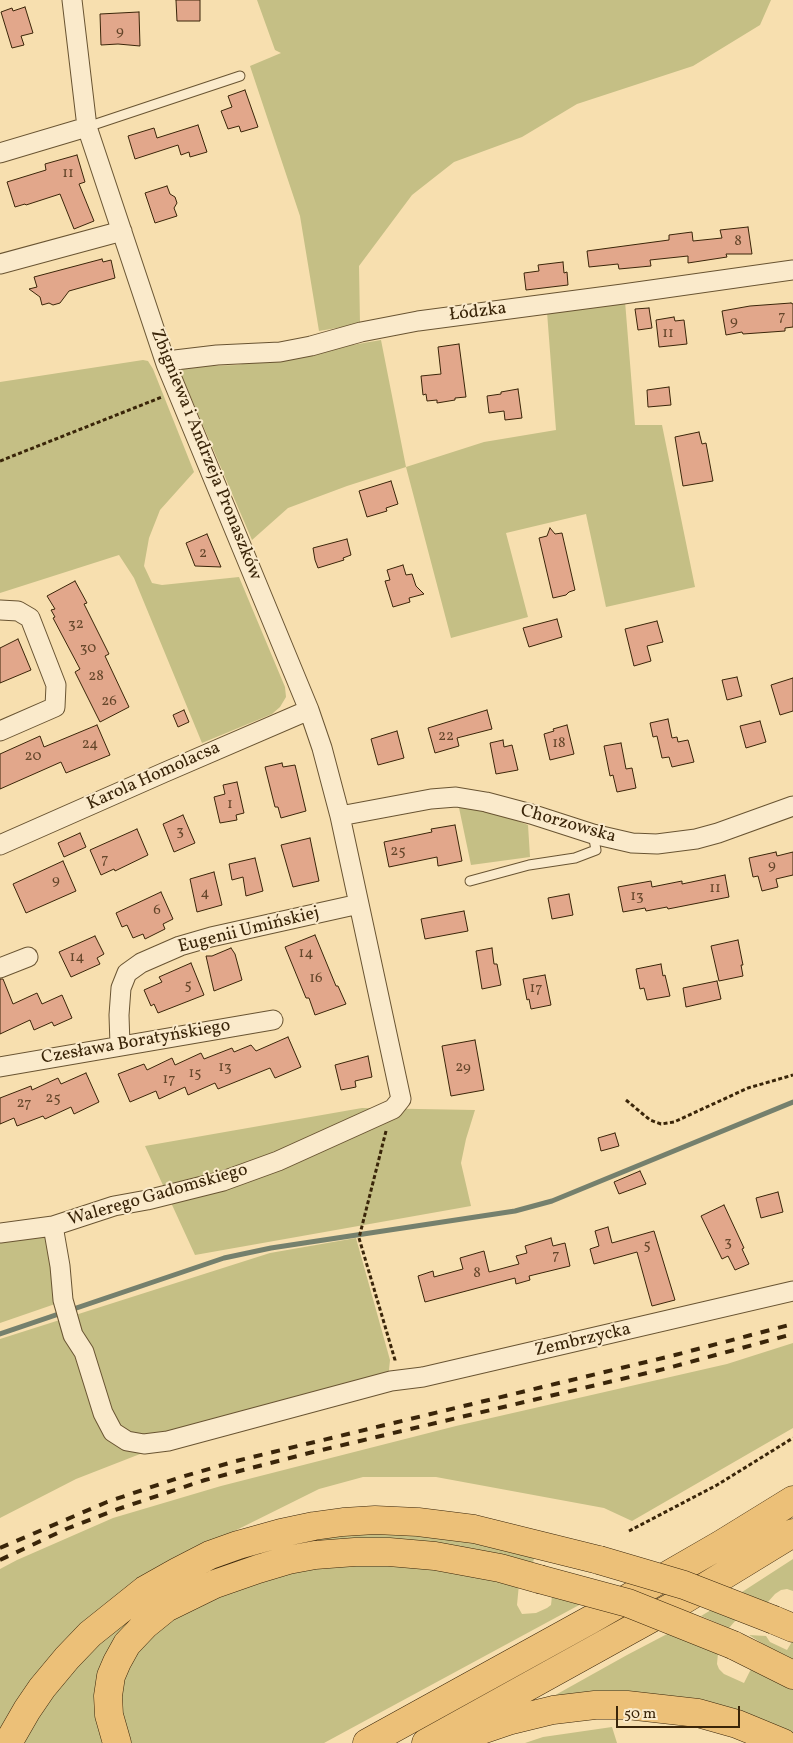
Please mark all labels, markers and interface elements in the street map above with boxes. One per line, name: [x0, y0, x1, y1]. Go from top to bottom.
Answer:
house number: 9: [116, 23, 124, 41]
house number: 11: [62, 165, 74, 183]
house number: 8: [734, 233, 742, 251]
street label: Łódzka: [448, 299, 508, 327]
house number: 7: [778, 308, 786, 326]
house number: 9: [730, 313, 738, 331]
house number: 11: [662, 325, 674, 343]
street label: Zbigniewa i Andrzeja Pronaszków: [145, 326, 265, 584]
house number: 2: [199, 545, 207, 563]
house number: 32: [68, 616, 84, 634]
house number: 30: [80, 640, 96, 658]
house number: 28: [88, 668, 104, 686]
house number: 26: [101, 693, 117, 711]
house number: 22: [438, 728, 454, 746]
house number: 18: [552, 735, 566, 753]
house number: 24: [82, 736, 98, 754]
street label: Karola Homolacsa: [84, 738, 224, 816]
house number: 20: [25, 748, 41, 766]
house number: 1: [227, 796, 233, 814]
street label: Chorzowska: [518, 801, 618, 849]
house number: 3: [176, 823, 184, 841]
house number: 25: [390, 843, 406, 861]
house number: 7: [101, 851, 109, 869]
house number: 9: [768, 857, 776, 875]
house number: 9: [52, 872, 60, 890]
house number: 11: [709, 880, 721, 898]
house number: 4: [201, 885, 209, 903]
house number: 13: [630, 888, 644, 906]
house number: 6: [153, 902, 161, 920]
street label: Eugenii Umińskiej: [176, 903, 322, 959]
house number: 14: [299, 945, 313, 963]
house number: 14: [70, 949, 84, 967]
house number: 16: [309, 970, 323, 988]
house number: 5: [184, 977, 192, 995]
house number: 17: [529, 980, 543, 998]
street label: Czesława Boratyńskiego: [40, 1016, 232, 1070]
house number: 13: [218, 1059, 232, 1077]
house number: 29: [455, 1059, 471, 1077]
house number: 15: [188, 1065, 202, 1083]
house number: 17: [162, 1071, 176, 1089]
house number: 25: [45, 1090, 61, 1108]
house number: 27: [17, 1095, 31, 1113]
street label: Walerego Gadomskiego: [66, 1160, 250, 1232]
house number: 3: [724, 1234, 732, 1252]
house number: 5: [643, 1237, 651, 1255]
house number: 7: [552, 1247, 560, 1265]
house number: 8: [473, 1265, 481, 1283]
street label: Zembrzycka: [533, 1319, 633, 1363]
scale bar: [618, 1696, 742, 1728]
text: 50 m: [624, 1704, 656, 1725]

